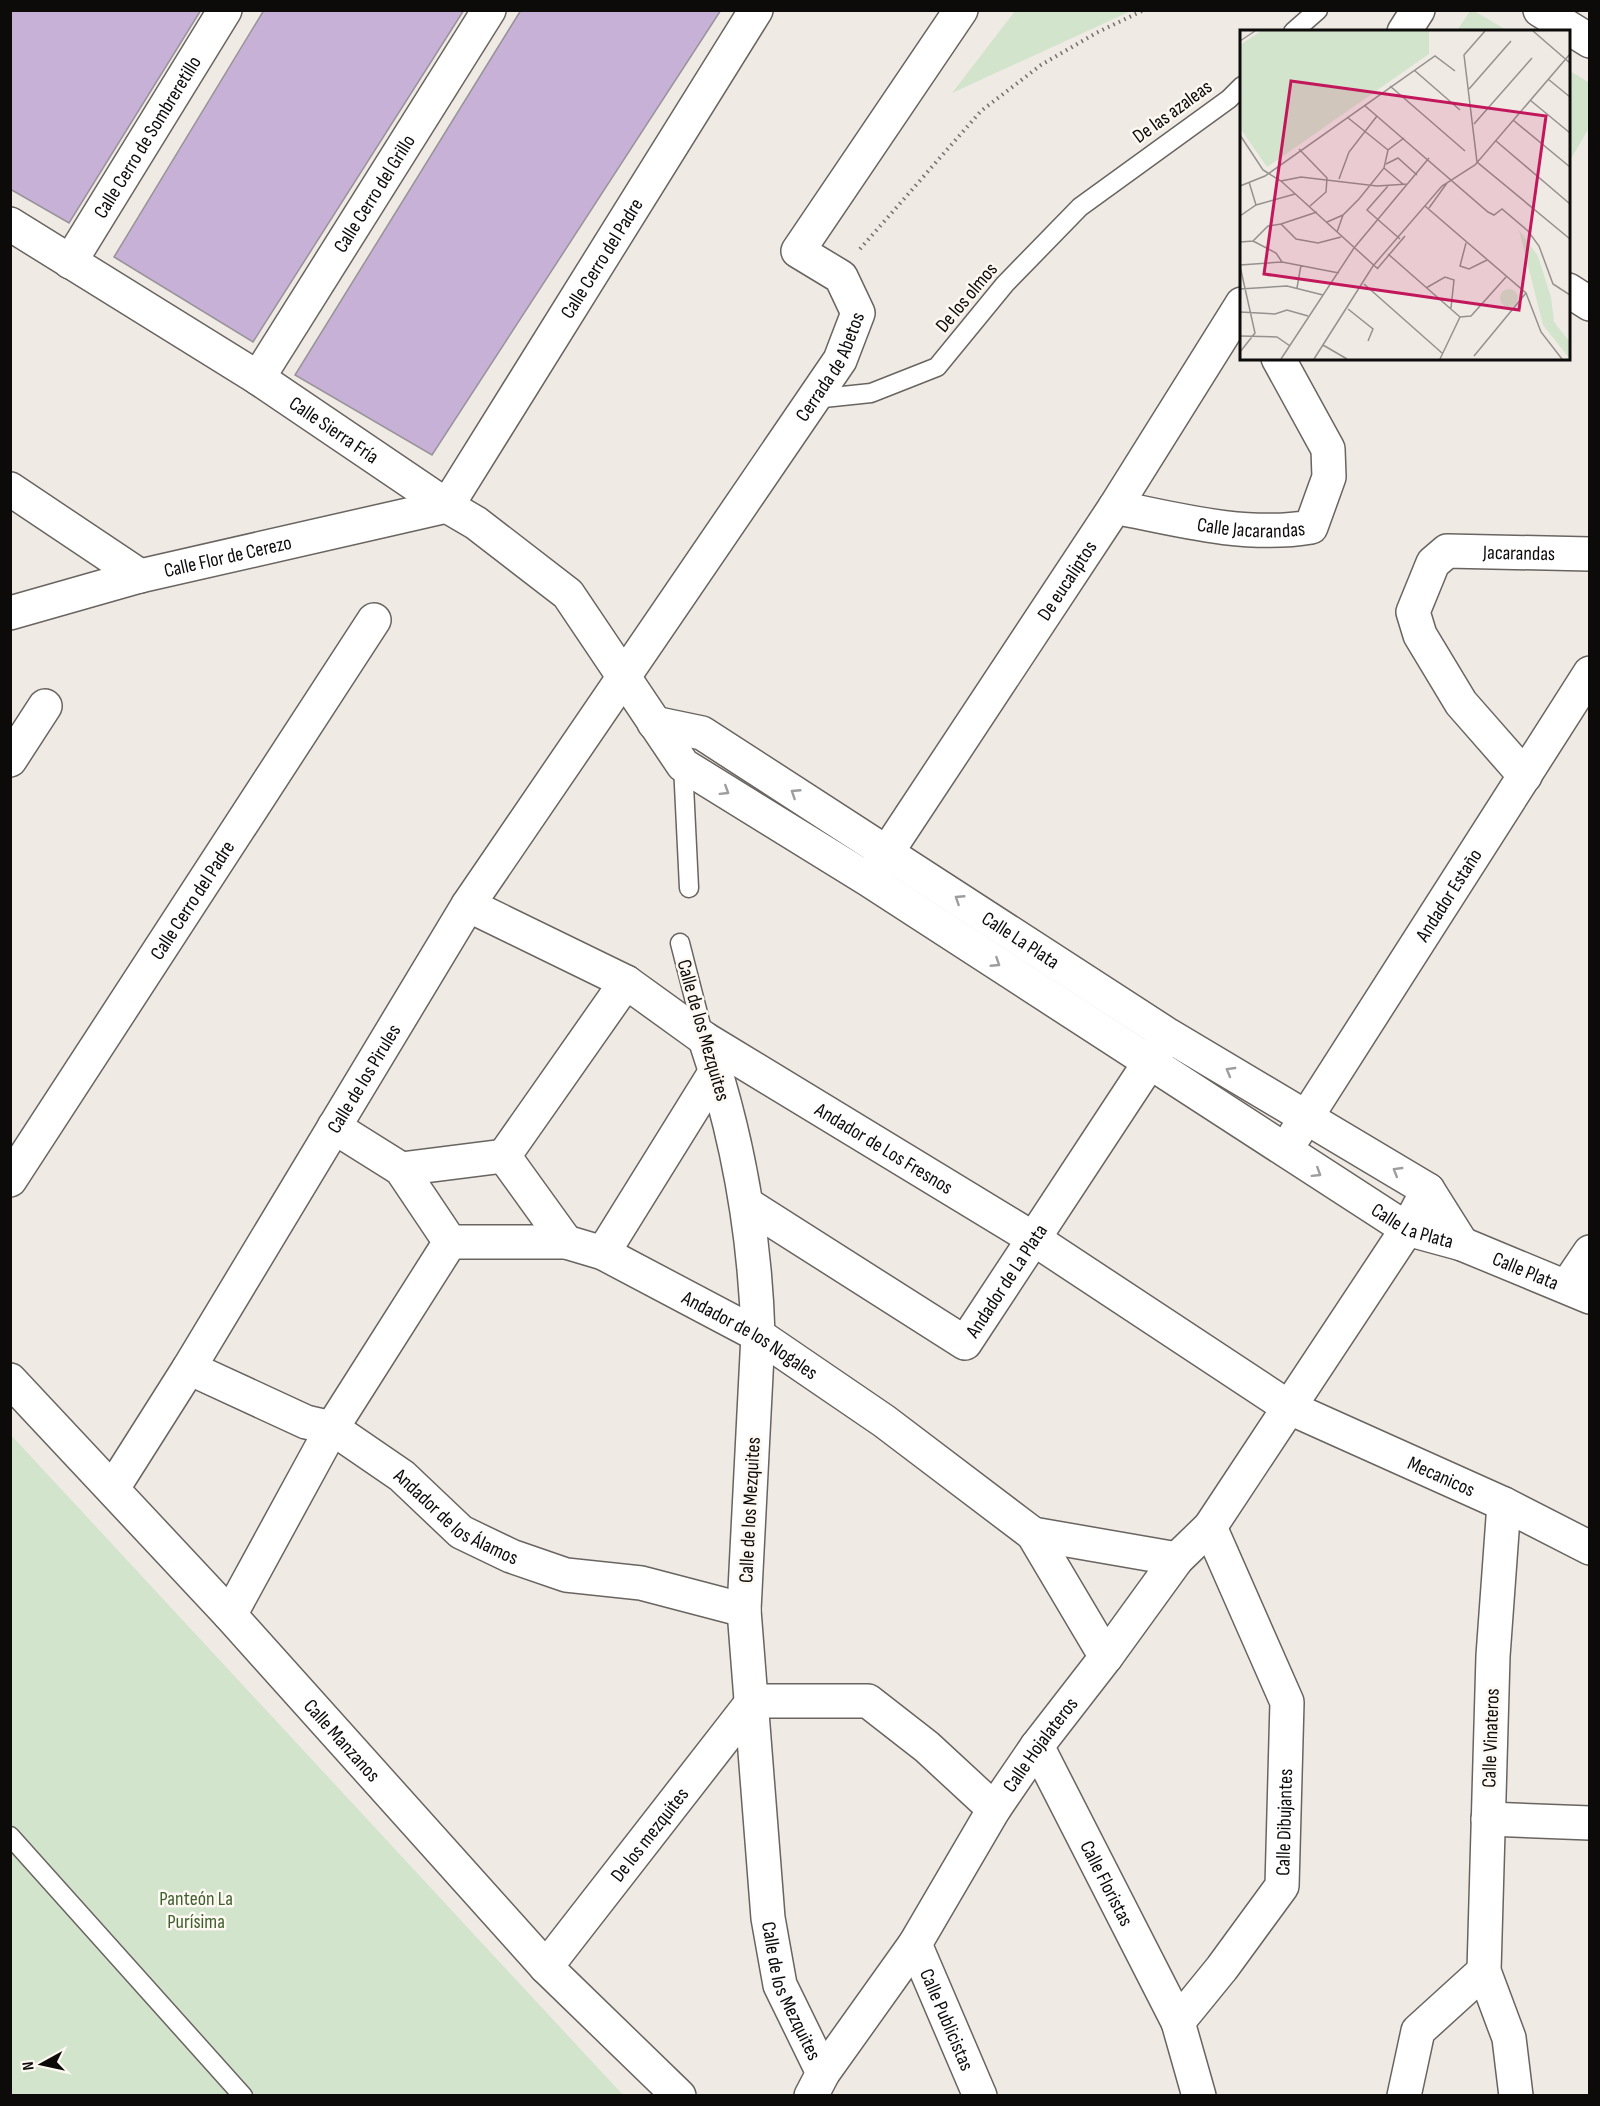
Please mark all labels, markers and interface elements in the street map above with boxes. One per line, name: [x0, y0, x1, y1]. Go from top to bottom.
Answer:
inset map: [1240, 30, 1570, 360]
street label: Calle Cerro de Sombreretillo: [89, 52, 207, 223]
street label: De las azaleas: [1128, 75, 1217, 149]
street label: Calle Cerro del Grillo: [329, 130, 421, 257]
street label: Calle Cerro del Padre: [556, 194, 649, 323]
street label: De los olmos: [931, 258, 1003, 337]
street label: Cerrada de Abetos: [791, 309, 870, 426]
street label: Calle Sierra Fría: [284, 392, 383, 469]
street label: Calle Jacarandas: [1195, 513, 1306, 543]
street label: Calle Flor de Cerezo: [162, 531, 294, 583]
street label: De eucaliptos: [1033, 536, 1102, 625]
street label: Jacarandas: [1482, 541, 1555, 566]
one-way arrow: [718, 784, 729, 795]
one-way arrow: [791, 789, 801, 801]
street label: Calle Cerro del Padre: [145, 837, 240, 964]
street label: Andador Estaño: [1410, 845, 1488, 947]
one-way arrow: [954, 895, 965, 906]
street label: Calle La Plata: [977, 907, 1064, 974]
one-way arrow: [989, 956, 1000, 967]
street label: Calle de los Mezquites: [671, 957, 735, 1104]
street label: Calle de los Pirules: [322, 1020, 406, 1138]
one-way arrow: [1226, 1066, 1236, 1078]
street label: Andador de Los Fresnos: [810, 1097, 957, 1200]
one-way arrow: [1311, 1165, 1321, 1177]
one-way arrow: [1393, 1166, 1403, 1178]
street label: Calle La Plata: [1366, 1198, 1456, 1254]
street label: Andador de La Plata: [960, 1220, 1053, 1343]
street label: Calle Plata: [1489, 1247, 1562, 1296]
street label: Andador de los Nogales: [677, 1286, 822, 1385]
street label: Calle de los Mezquites: [734, 1437, 766, 1584]
street label: Mecanicos: [1404, 1451, 1478, 1502]
street label: Andador de los Álamos: [389, 1463, 521, 1570]
street label: Calle Vinateros: [1477, 1688, 1505, 1788]
street label: Calle Hojalateros: [998, 1693, 1083, 1797]
street label: Calle Manzanos: [298, 1694, 385, 1787]
street label: Calle Dibujantes: [1271, 1768, 1298, 1876]
street label: De los mezquites: [606, 1783, 694, 1887]
street label: Calle Floristas: [1074, 1837, 1138, 1930]
park label: Panteón La Purísima: [159, 1887, 233, 1934]
street label: Calle de los Mezquites: [756, 1920, 826, 2064]
street label: Calle Publicistas: [914, 1965, 979, 2074]
north arrow: [12, 2034, 72, 2094]
text: N: [19, 2060, 39, 2071]

